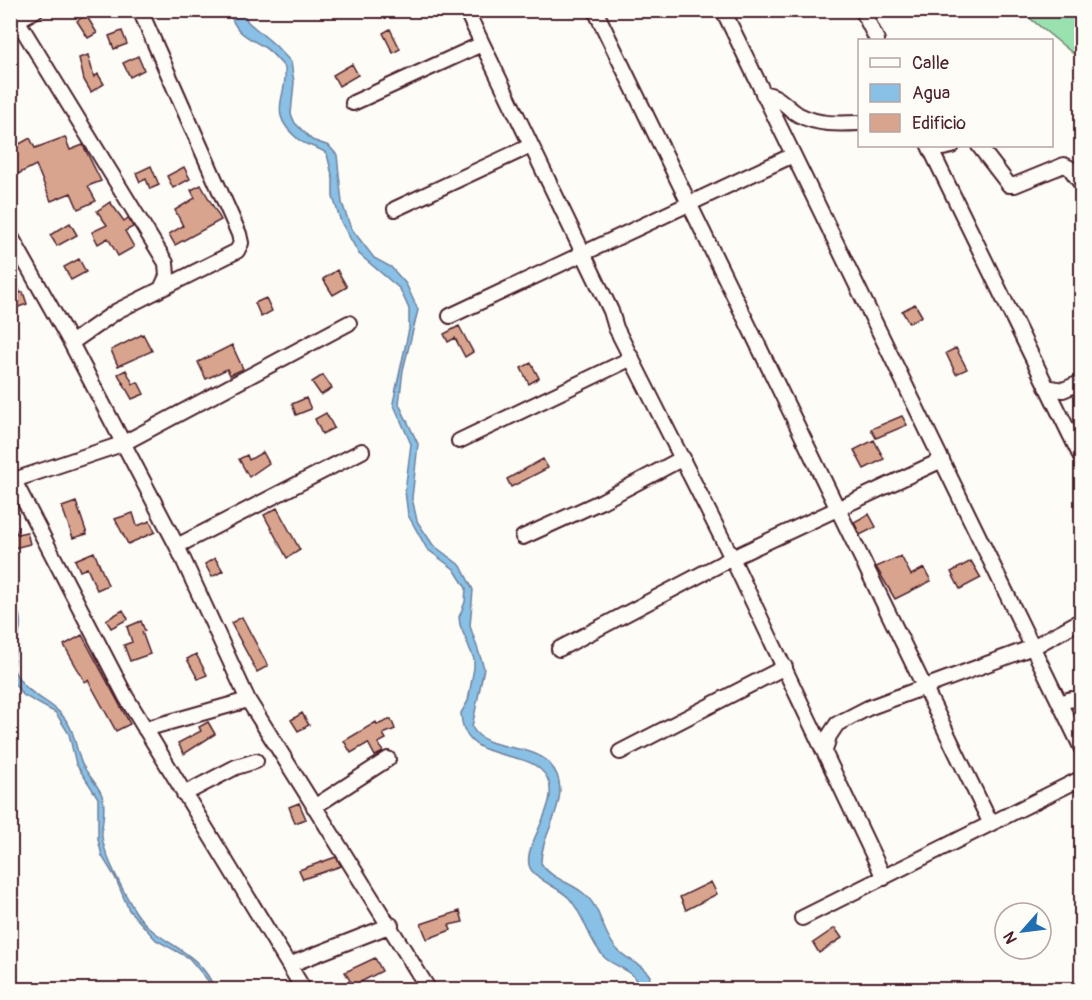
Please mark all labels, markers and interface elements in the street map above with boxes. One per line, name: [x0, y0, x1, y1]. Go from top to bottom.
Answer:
legend: [858, 39, 1053, 147]
text: Calle: [912, 52, 949, 75]
text: Agua: [912, 82, 950, 105]
text: Edificio: [912, 112, 966, 135]
north arrow: [993, 901, 1053, 961]
text: N: [999, 928, 1022, 947]

